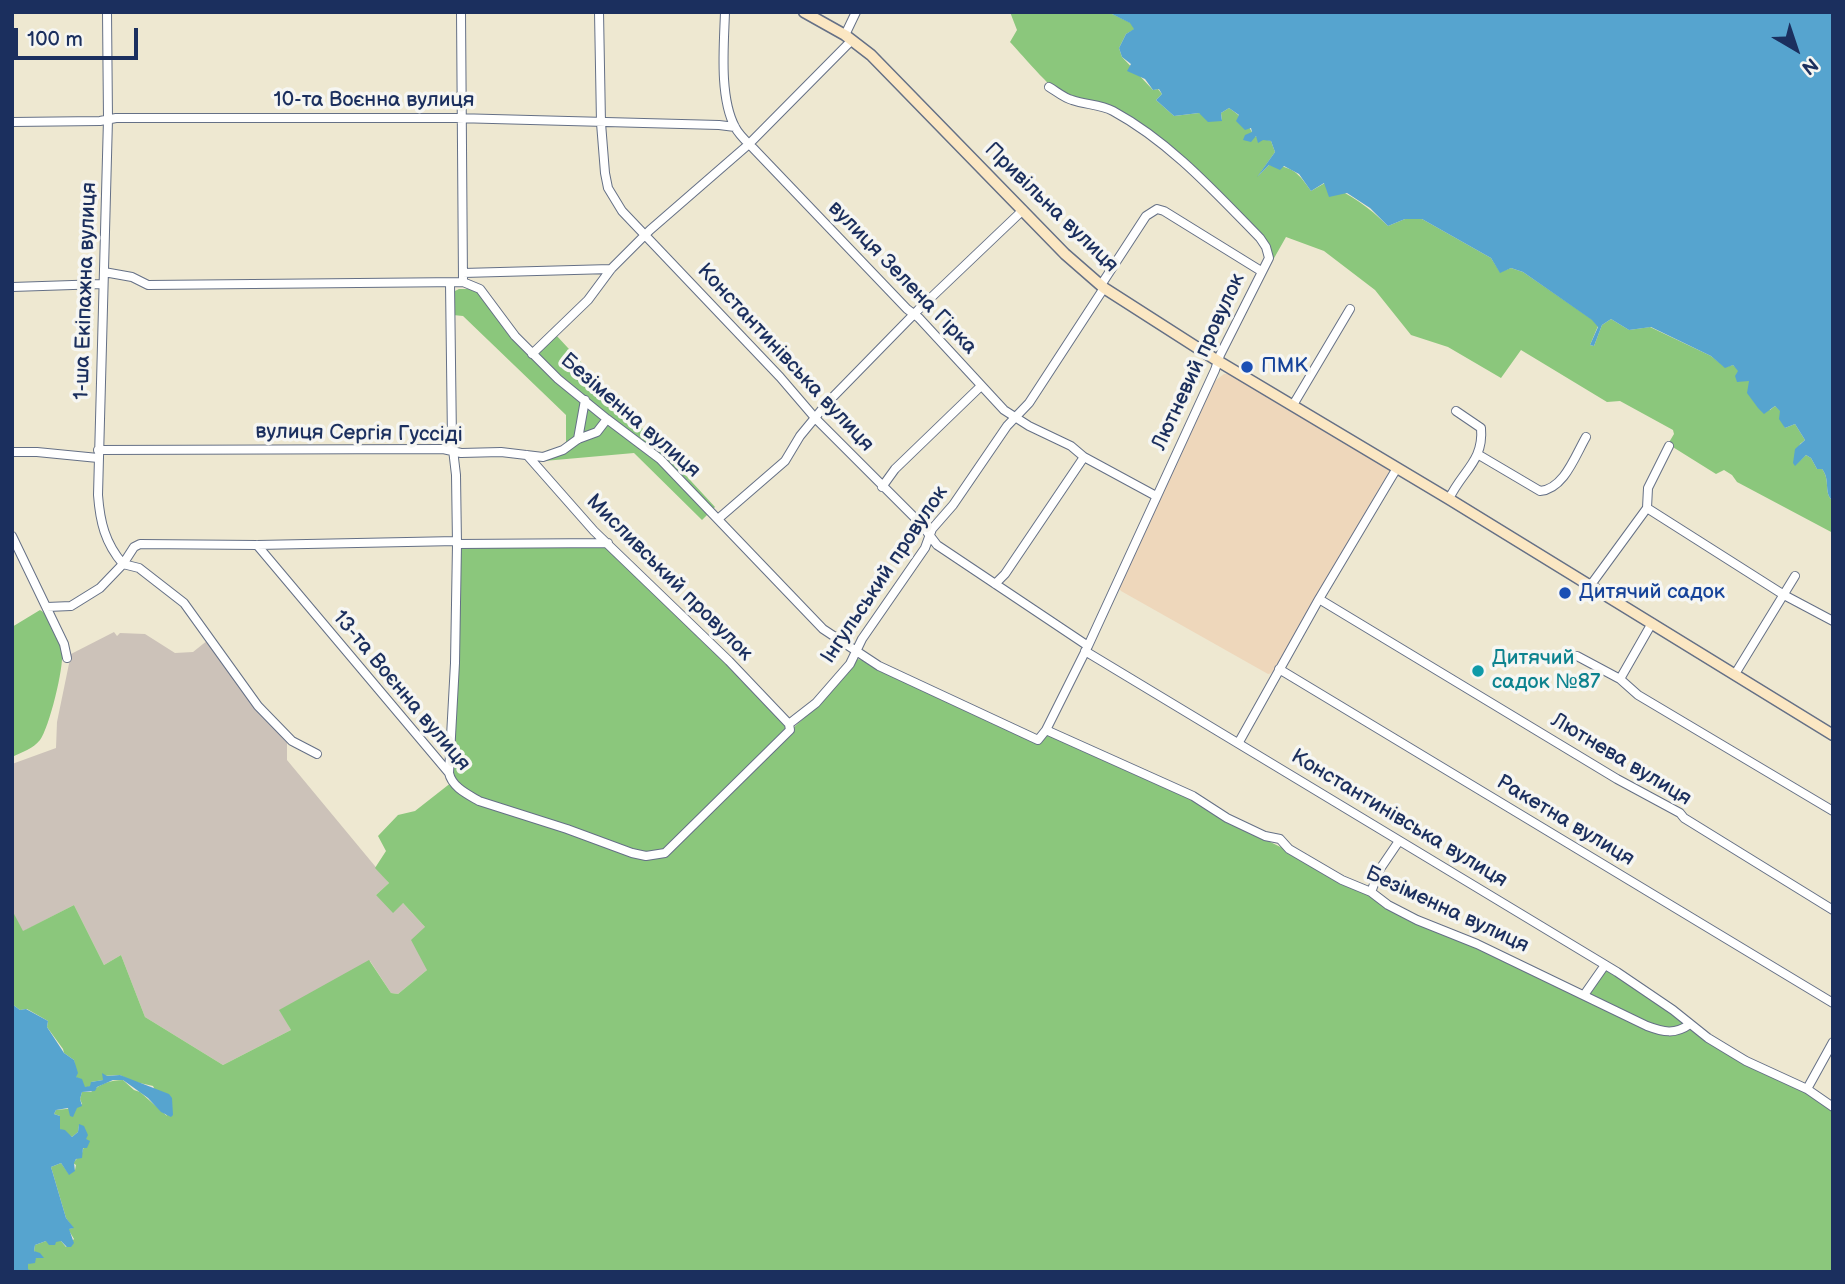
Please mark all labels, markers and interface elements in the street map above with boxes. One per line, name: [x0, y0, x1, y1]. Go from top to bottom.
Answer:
scale bar: [18, 14, 142, 58]
north arrow: [1761, 14, 1831, 84]
text: 100 m: [27, 27, 83, 52]
text: N: [1797, 52, 1822, 79]
street label: 10-та Воєнна вулиця: [274, 88, 474, 114]
street label: Привільна вулиця: [979, 138, 1123, 278]
street label: 1-ша Екіпажна вулиця: [70, 182, 102, 400]
street label: вулиця Зелена Гірка: [822, 196, 982, 360]
street label: Константинівська вулиця: [691, 259, 879, 457]
street label: Лютневий провулок: [1147, 270, 1251, 454]
street label: Безіменна вулиця: [555, 348, 705, 484]
place label: ПМК: [1261, 354, 1308, 380]
marker: ПМК: [1239, 359, 1255, 375]
street label: вулиця Сергія Гуссіді: [255, 420, 463, 448]
street label: Інгульський провулок: [816, 481, 954, 669]
street label: Мисливський провулок: [580, 489, 758, 667]
place label: Дитячий садок: [1579, 580, 1725, 606]
marker: Дитячий садок: [1557, 585, 1573, 601]
street label: 13-та Воєнна вулиця: [327, 606, 475, 776]
place label: Дитячий садок №87: [1492, 646, 1600, 696]
marker: Дитячий садок №87: [1470, 663, 1486, 679]
street label: Лютнева вулиця: [1546, 708, 1696, 812]
street label: Константинівська вулиця: [1286, 744, 1512, 894]
street label: Ракетна вулиця: [1491, 770, 1639, 872]
street label: Безіменна вулиця: [1361, 861, 1533, 959]

